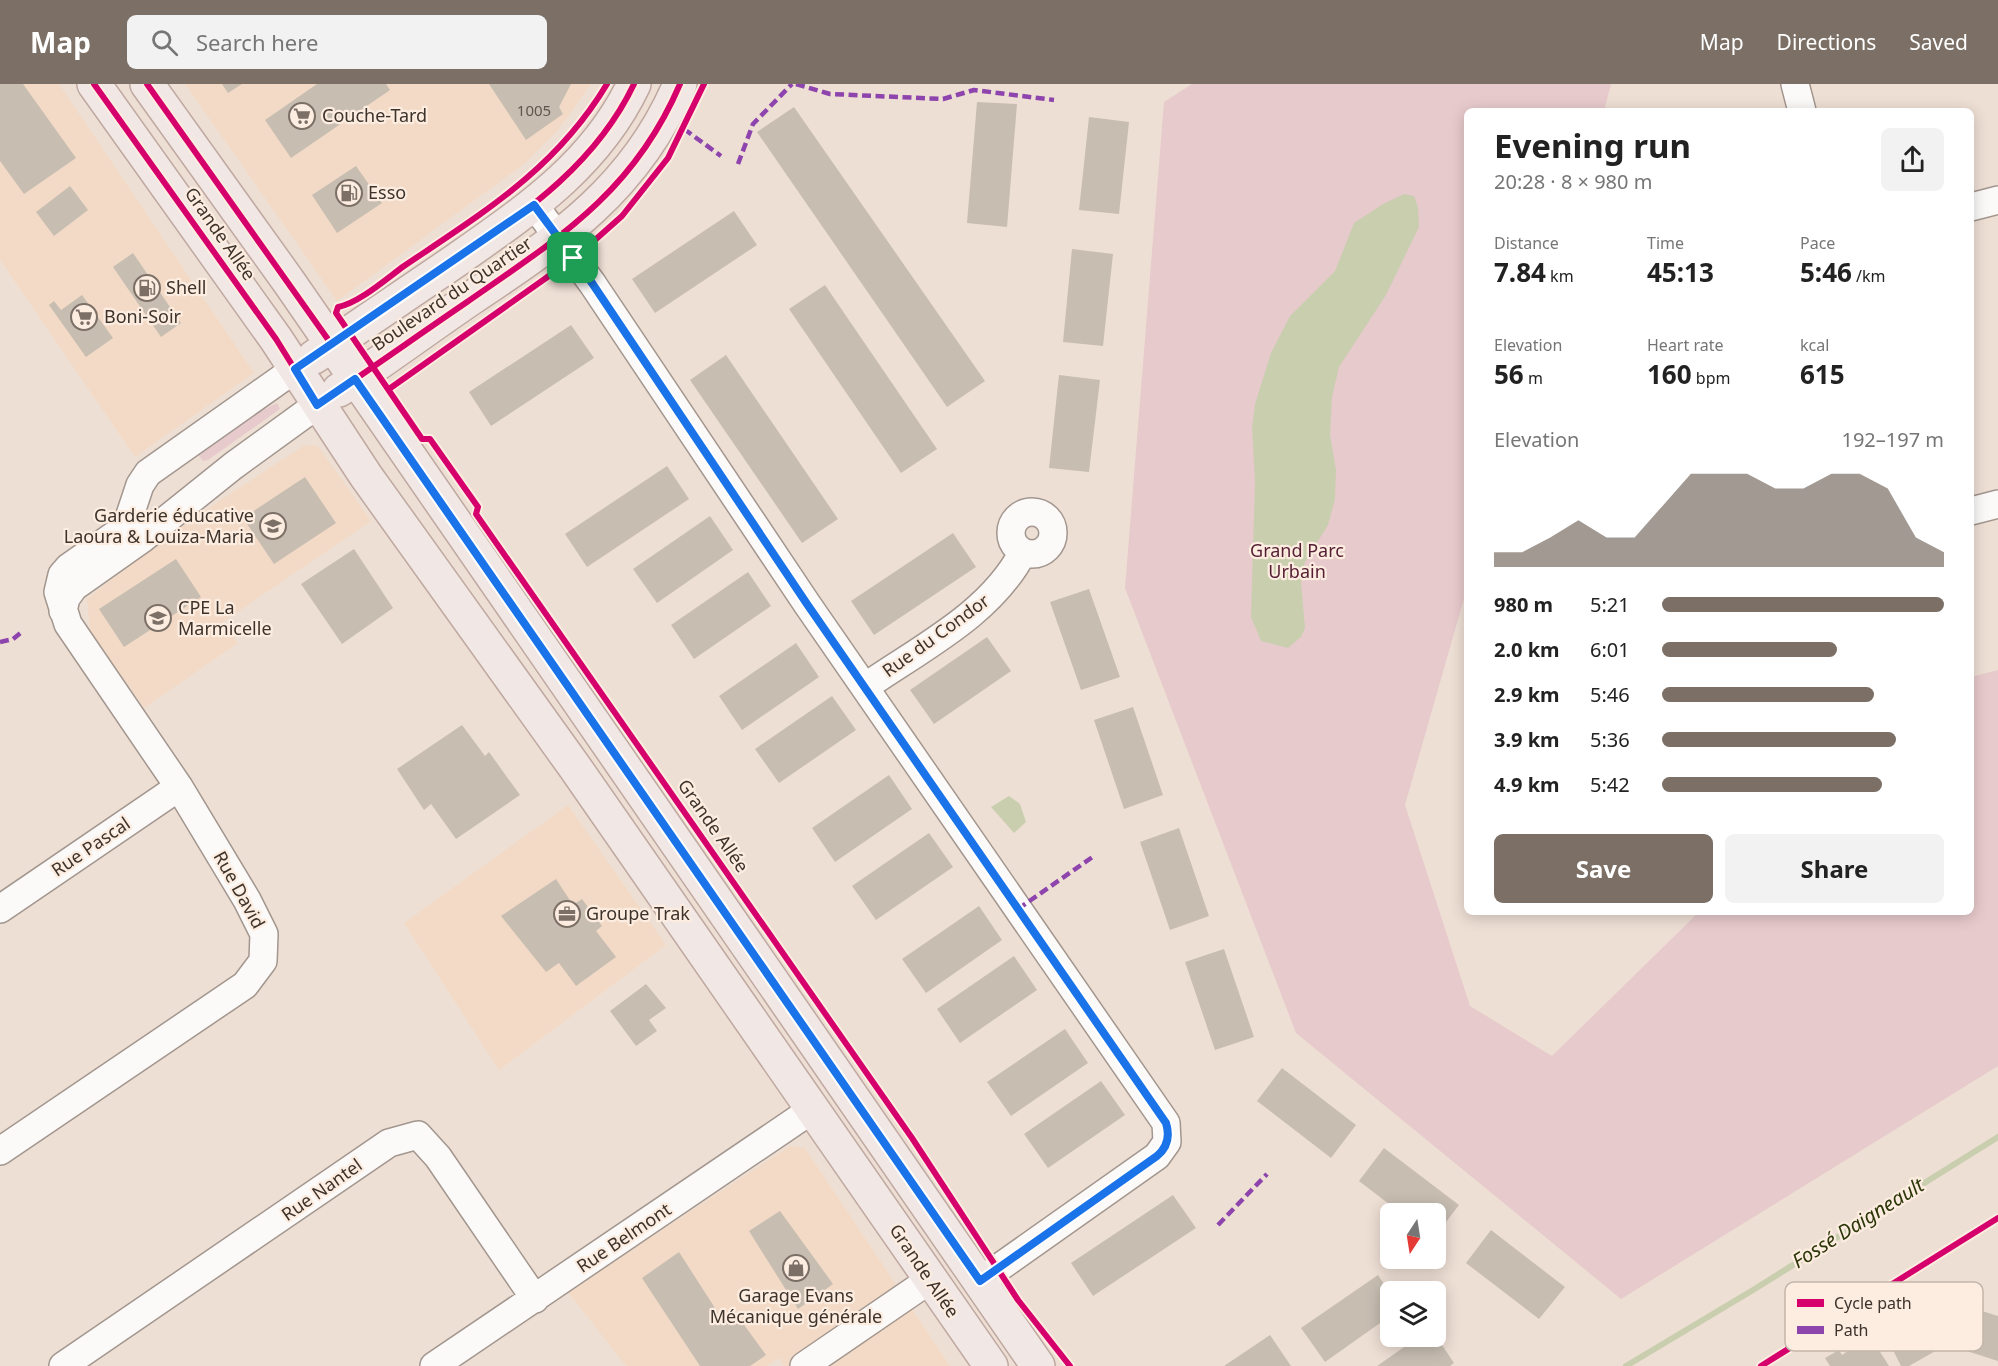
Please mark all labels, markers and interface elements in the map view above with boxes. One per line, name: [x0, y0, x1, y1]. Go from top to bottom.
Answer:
search box: [127, 15, 547, 69]
text: Map: [30, 23, 91, 61]
icon: search: [148, 26, 181, 59]
text: Search here: [196, 27, 318, 57]
text: Map: [1700, 28, 1744, 56]
text: Directions: [1777, 28, 1876, 56]
text: Saved: [1909, 28, 1968, 56]
house number: 1005: [517, 100, 551, 120]
supermarket icon: Couche-Tard: [287, 101, 317, 131]
place label: Couche-Tard: [322, 103, 427, 127]
text: Evening run: [1494, 123, 1691, 168]
button: share: [1881, 128, 1944, 191]
text: 20:28 · 8 × 980 m: [1494, 168, 1652, 195]
fuel station icon: Esso: [334, 178, 364, 208]
place label: Esso: [368, 180, 406, 204]
street label: Grande Allée: [180, 182, 262, 285]
street label: Boulevard du Quartier: [367, 230, 537, 356]
pin: [547, 232, 598, 283]
text: Distance: [1494, 232, 1559, 254]
text: Time: [1647, 232, 1684, 254]
text: Pace: [1800, 232, 1835, 254]
icon: arrive: [556, 241, 589, 274]
text: 7.84: [1494, 254, 1546, 290]
text: 45:13: [1647, 254, 1714, 290]
text: 5:46: [1800, 254, 1852, 290]
text: km: [1546, 265, 1574, 287]
text: /km: [1852, 265, 1886, 287]
fuel station icon: Shell: [132, 273, 162, 303]
place label: Shell: [166, 275, 206, 299]
supermarket icon: Boni-Soir: [69, 302, 99, 332]
place label: Boni-Soir: [104, 304, 182, 328]
text: Elevation: [1494, 334, 1562, 356]
text: Heart rate: [1647, 334, 1723, 356]
text: kcal: [1800, 334, 1829, 356]
text: 56: [1494, 356, 1524, 392]
text: 160: [1647, 356, 1692, 392]
text: 615: [1800, 356, 1845, 392]
text: m: [1524, 367, 1543, 389]
text: bpm: [1692, 367, 1730, 389]
text: Elevation: [1494, 426, 1579, 453]
text: 192–197 m: [1841, 426, 1944, 453]
place label: Garderie éducative Laoura & Louiza-Maria: [64, 503, 254, 548]
school or university icon: Garderie éducative Laoura & Louiza-Maria: [258, 511, 288, 541]
park label: Grand Parc Urbain: [1250, 538, 1344, 583]
street label: Rue du Condor: [877, 588, 994, 682]
text: 980 m: [1494, 591, 1553, 618]
text: 5:21: [1590, 591, 1630, 618]
place label: CPE La Marmicelle: [178, 595, 272, 640]
school or university icon: CPE La Marmicelle: [143, 603, 173, 633]
text: 2.0 km: [1494, 636, 1560, 663]
text: 6:01: [1590, 636, 1630, 663]
text: 2.9 km: [1494, 681, 1560, 708]
text: 5:46: [1590, 681, 1630, 708]
text: 3.9 km: [1494, 726, 1560, 753]
text: 5:36: [1590, 726, 1630, 753]
text: 4.9 km: [1494, 771, 1560, 798]
text: 5:42: [1590, 771, 1630, 798]
street label: Grande Allée: [673, 774, 755, 877]
street label: Rue Pascal: [46, 811, 135, 881]
button: Save: [1494, 834, 1713, 903]
button: Share: [1725, 834, 1944, 903]
street label: Rue David: [209, 846, 271, 933]
office icon: Groupe Trak: [552, 899, 582, 929]
place label: Groupe Trak: [586, 901, 690, 925]
street label: Rue Nantel: [276, 1153, 367, 1226]
water label: Fossé Daigneault: [1787, 1170, 1930, 1274]
street label: Rue Belmont: [572, 1196, 676, 1278]
north arrow: [1380, 1203, 1446, 1269]
map controls: [1380, 1203, 1446, 1347]
street label: Grande Allée: [885, 1219, 965, 1322]
shop icon: Garage Evans Mécanique générale: [781, 1253, 811, 1283]
button: layers: [1380, 1281, 1446, 1347]
legend: [1785, 1282, 1983, 1351]
place label: Garage Evans Mécanique générale: [710, 1283, 882, 1328]
text: Cycle path: [1834, 1292, 1912, 1314]
text: Path: [1834, 1319, 1868, 1341]

